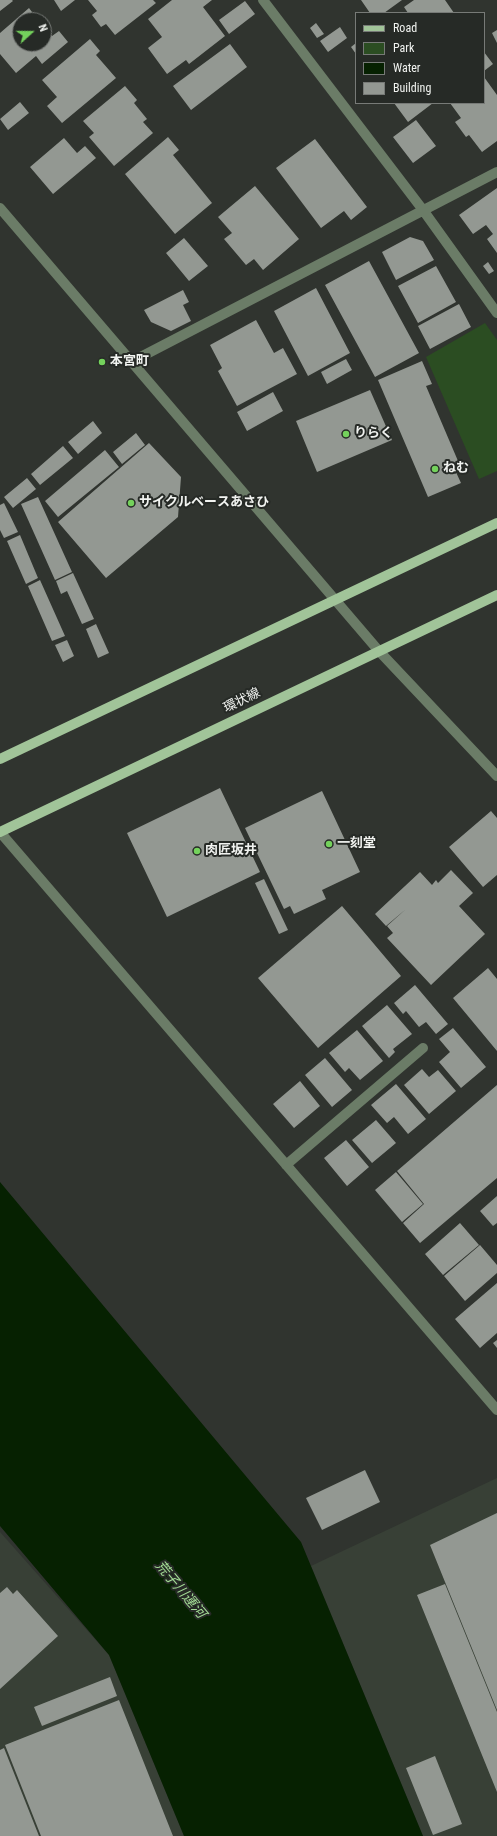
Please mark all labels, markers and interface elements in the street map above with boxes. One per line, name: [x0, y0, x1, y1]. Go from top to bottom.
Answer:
north arrow: [12, 12, 52, 52]
legend: [355, 12, 485, 104]
text: Road: [393, 21, 417, 35]
text: N: [35, 22, 50, 33]
text: Park: [393, 41, 414, 55]
text: Water: [393, 61, 421, 75]
text: Building: [393, 81, 431, 95]
place label: 本宮町: [110, 354, 149, 370]
marker: 本宮町: [97, 357, 107, 367]
place label: りらく: [354, 426, 393, 442]
marker: りらく: [341, 429, 351, 439]
place label: ねむ: [443, 461, 469, 477]
marker: ねむ: [430, 464, 440, 474]
place label: サイクルベースあさひ: [139, 495, 269, 511]
marker: サイクルベースあさひ: [126, 498, 136, 508]
street label: 環状線: [221, 685, 263, 717]
place label: 一刻堂: [337, 836, 376, 852]
marker: 一刻堂: [324, 839, 334, 849]
place label: 肉匠坂井: [205, 843, 257, 859]
marker: 肉匠坂井: [192, 846, 202, 856]
water label: 荒子川運河: [151, 1558, 209, 1622]

